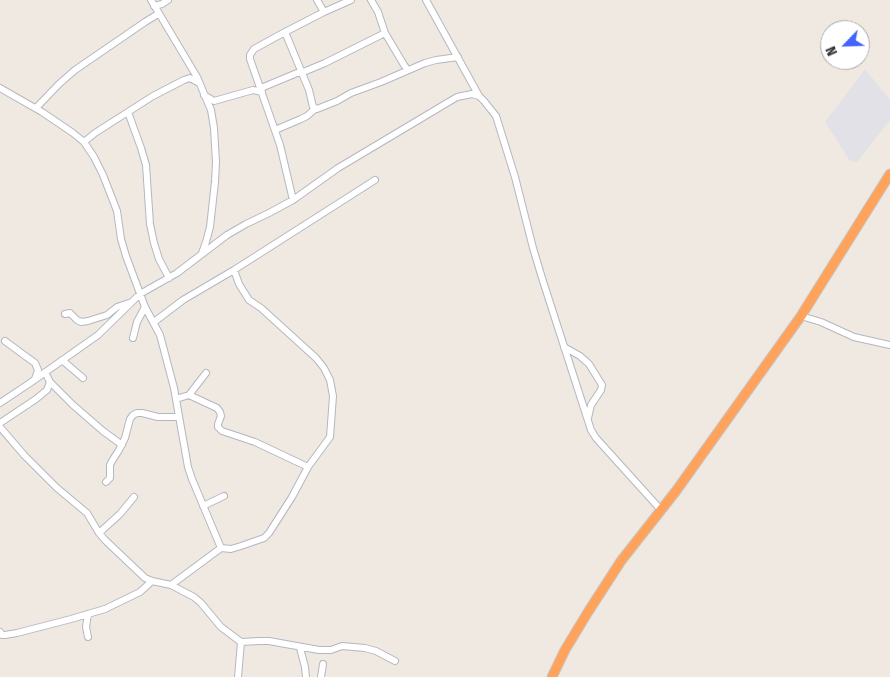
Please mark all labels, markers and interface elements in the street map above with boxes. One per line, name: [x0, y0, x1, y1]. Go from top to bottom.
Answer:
north arrow: [820, 20, 870, 70]
text: N: [822, 44, 841, 58]

